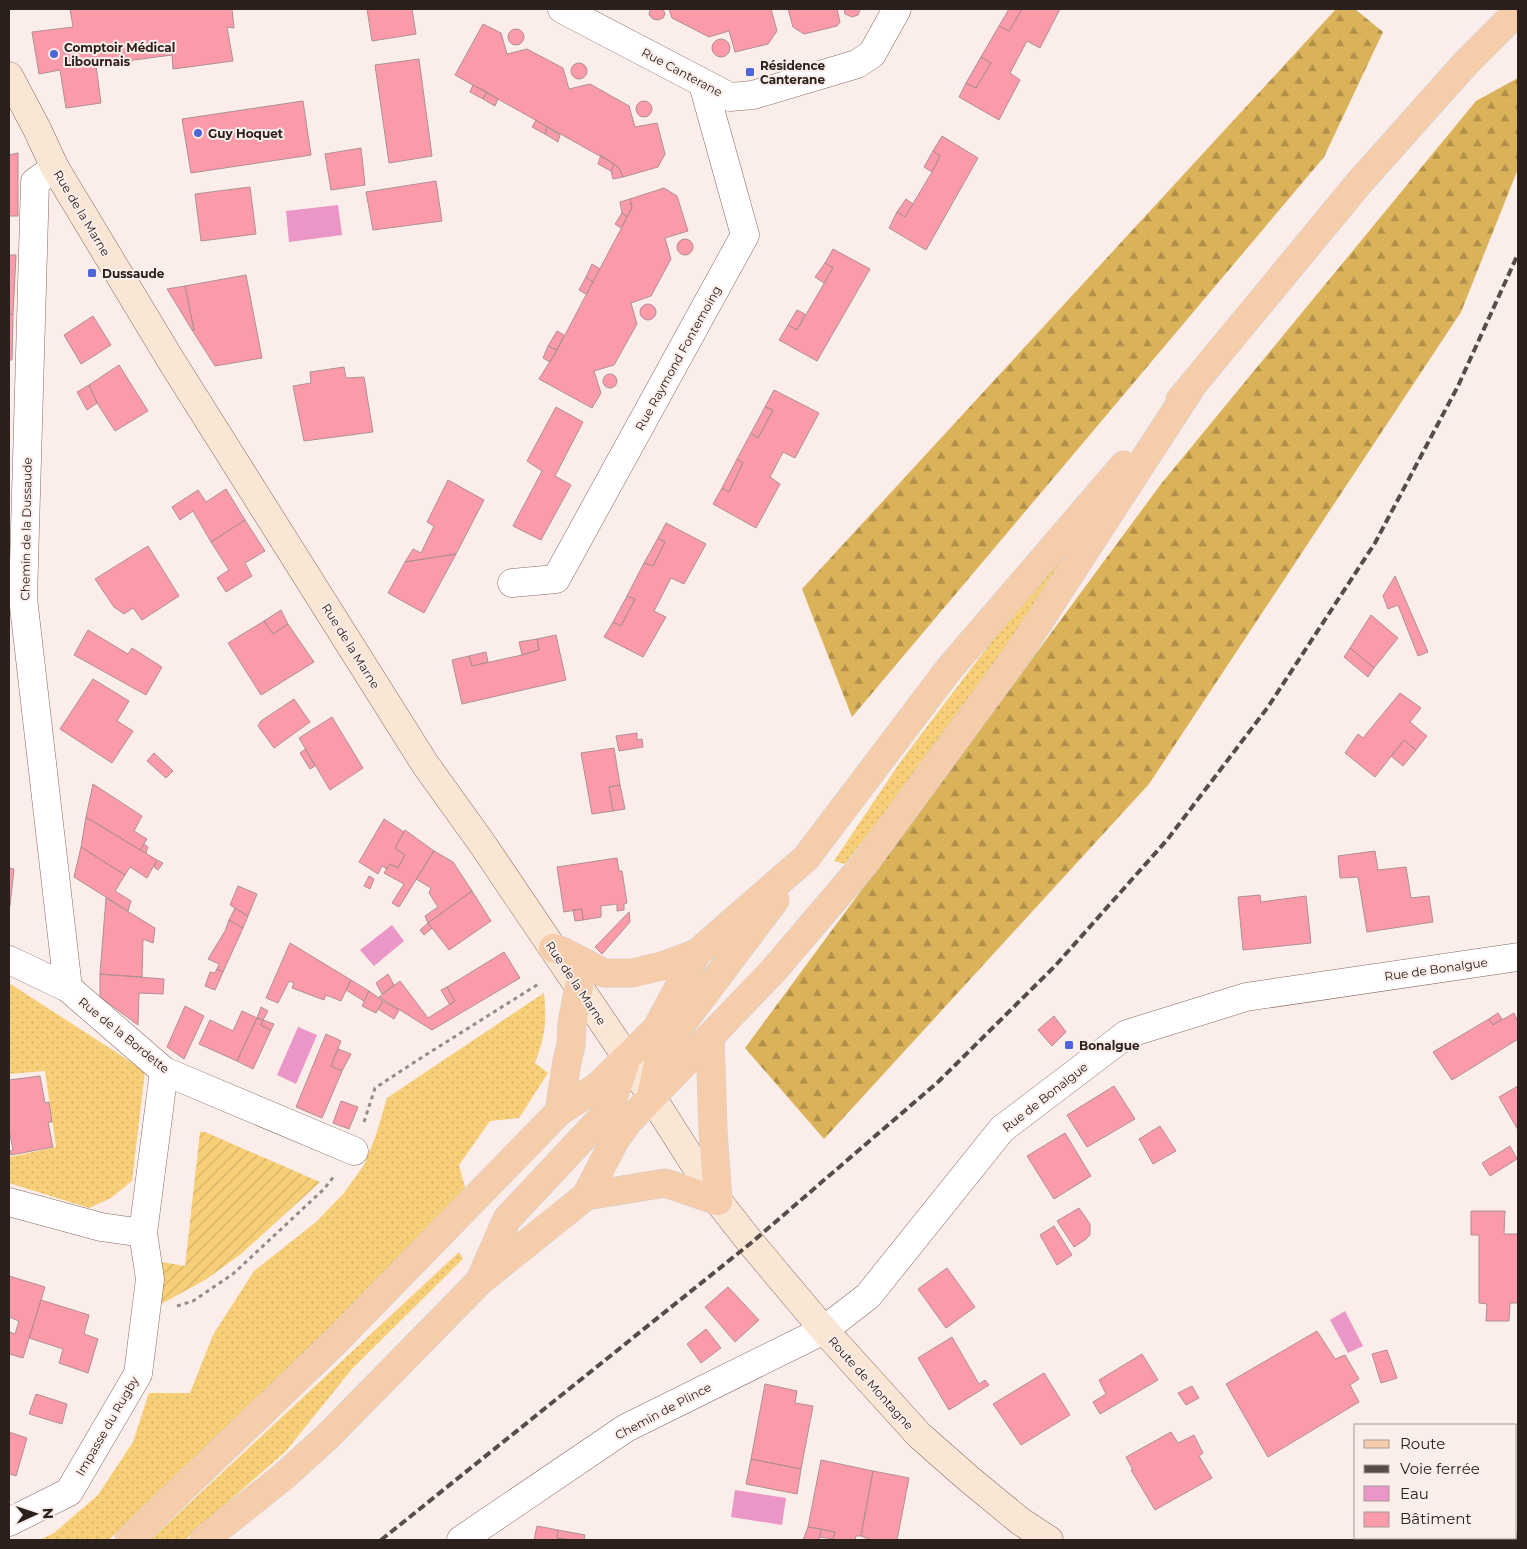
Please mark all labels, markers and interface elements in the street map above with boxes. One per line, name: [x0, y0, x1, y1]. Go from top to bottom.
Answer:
place label: Comptoir Médical Libournais: [64, 40, 175, 69]
street label: Rue Canterane: [639, 44, 725, 100]
marker: Comptoir Médical Libournais: [48, 48, 60, 60]
place label: Résidence Canterane: [760, 58, 826, 87]
marker: Résidence Canterane: [744, 66, 756, 78]
place label: Guy Hoquet: [208, 126, 284, 141]
marker: Guy Hoquet: [192, 127, 204, 139]
street label: Rue de la Marne: [50, 167, 114, 259]
place label: Dussaude: [102, 266, 165, 281]
marker: Dussaude: [86, 267, 98, 279]
street label: Rue Raymond Fontemoing: [632, 283, 724, 433]
street label: Chemin de la Dussaude: [17, 457, 35, 601]
street label: Rue de la Marne: [319, 601, 383, 691]
street label: Rue de la Marne: [542, 938, 610, 1028]
street label: Rue de Bonalgue: [1383, 954, 1489, 984]
street label: Rue de la Bordette: [76, 994, 172, 1076]
place label: Bonalgue: [1079, 1038, 1140, 1053]
marker: Bonalgue: [1063, 1039, 1075, 1051]
street label: Rue de Bonalgue: [999, 1059, 1091, 1135]
street label: Route de Montagne: [825, 1333, 917, 1433]
street label: Impasse du Rugby: [72, 1373, 142, 1478]
street label: Chemin de Plince: [612, 1379, 714, 1443]
legend: [1354, 1424, 1517, 1539]
text: Route: [1400, 1434, 1445, 1453]
text: Voie ferrée: [1400, 1459, 1480, 1478]
text: Eau: [1400, 1484, 1429, 1503]
north arrow: [10, 1489, 60, 1539]
text: N: [39, 1507, 57, 1519]
text: Bâtiment: [1400, 1509, 1472, 1528]

